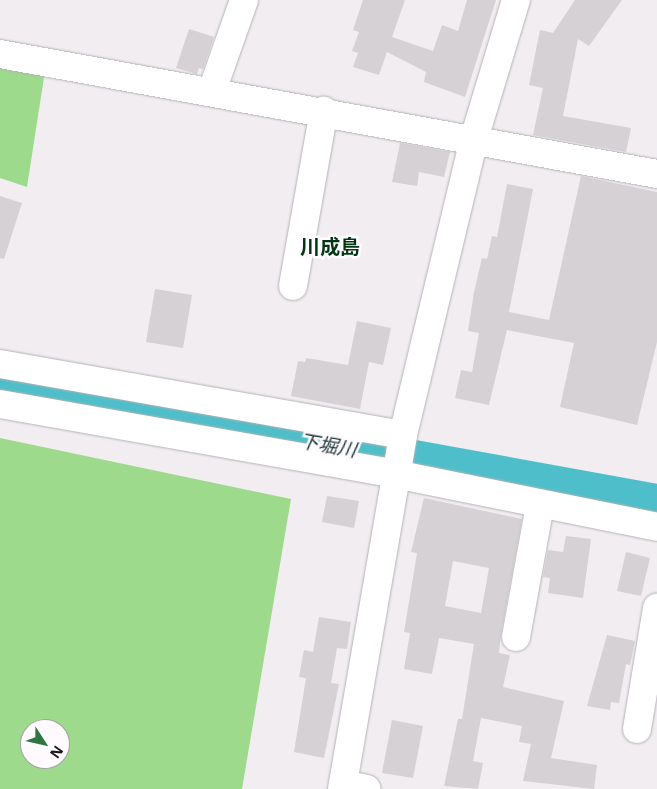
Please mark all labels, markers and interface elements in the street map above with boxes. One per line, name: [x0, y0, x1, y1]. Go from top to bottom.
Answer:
district label: 川成島: [300, 234, 360, 258]
water label: 下堀川: [298, 430, 358, 462]
north arrow: [20, 719, 70, 769]
text: N: [46, 742, 68, 762]

